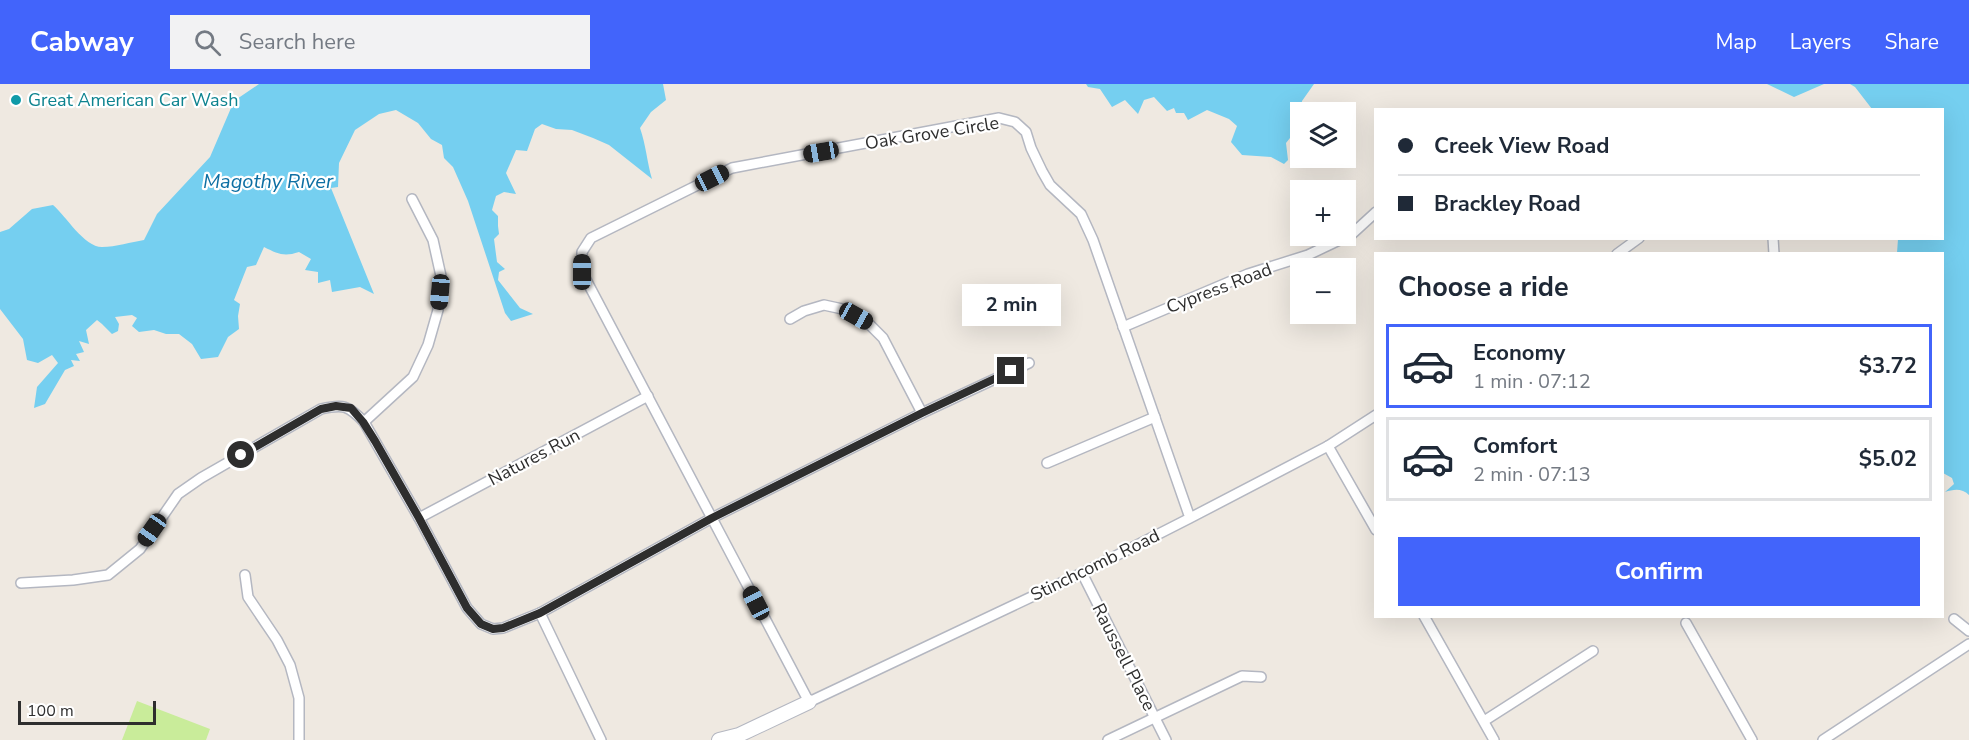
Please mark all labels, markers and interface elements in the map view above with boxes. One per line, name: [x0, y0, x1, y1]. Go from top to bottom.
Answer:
search box: [170, 15, 590, 69]
text: Cabway: [30, 23, 134, 61]
icon: search: [191, 26, 224, 59]
text: Search here: [239, 27, 355, 57]
text: Map: [1715, 28, 1757, 56]
text: Layers: [1790, 28, 1851, 56]
text: Share: [1884, 28, 1939, 56]
place label: Great American Car Wash: [28, 88, 238, 112]
marker: Great American Car Wash: [9, 93, 23, 107]
map controls: [1290, 102, 1356, 324]
button: layers: [1290, 102, 1356, 168]
street label: Oak Grove Circle: [863, 111, 1001, 155]
text: Creek View Road: [1434, 131, 1609, 161]
car: [802, 140, 840, 164]
car: [692, 162, 732, 194]
water label: Magothy River: [203, 168, 334, 195]
button: +: [1290, 180, 1356, 246]
text: Brackley Road: [1434, 189, 1581, 219]
car: [573, 254, 591, 290]
street label: Cypress Road: [1163, 257, 1275, 319]
button: −: [1290, 258, 1356, 324]
text: Choose a ride: [1398, 269, 1569, 306]
car: [429, 273, 451, 311]
callout: 2 min: [962, 284, 1060, 326]
text: 2 min: [986, 291, 1037, 318]
car: [836, 299, 876, 333]
text: Economy: [1473, 338, 1565, 368]
icon: car: [1401, 339, 1455, 393]
text: $3.72: [1859, 351, 1917, 381]
route end: [997, 357, 1024, 384]
text: 1 min · 07:12: [1473, 368, 1591, 395]
street label: Natures Run: [484, 423, 584, 491]
text: Comfort: [1473, 431, 1557, 461]
icon: car: [1401, 432, 1455, 486]
route start: [227, 441, 254, 468]
text: $5.02: [1859, 444, 1917, 474]
text: 2 min · 07:13: [1473, 461, 1591, 488]
car: [134, 510, 170, 550]
street label: Stinchcomb Road: [1026, 523, 1164, 607]
button: Confirm: [1398, 537, 1920, 606]
car: [740, 583, 772, 623]
street label: Raussell Place: [1087, 599, 1161, 715]
scale bar: [18, 698, 156, 726]
text: 100 m: [27, 700, 74, 722]

